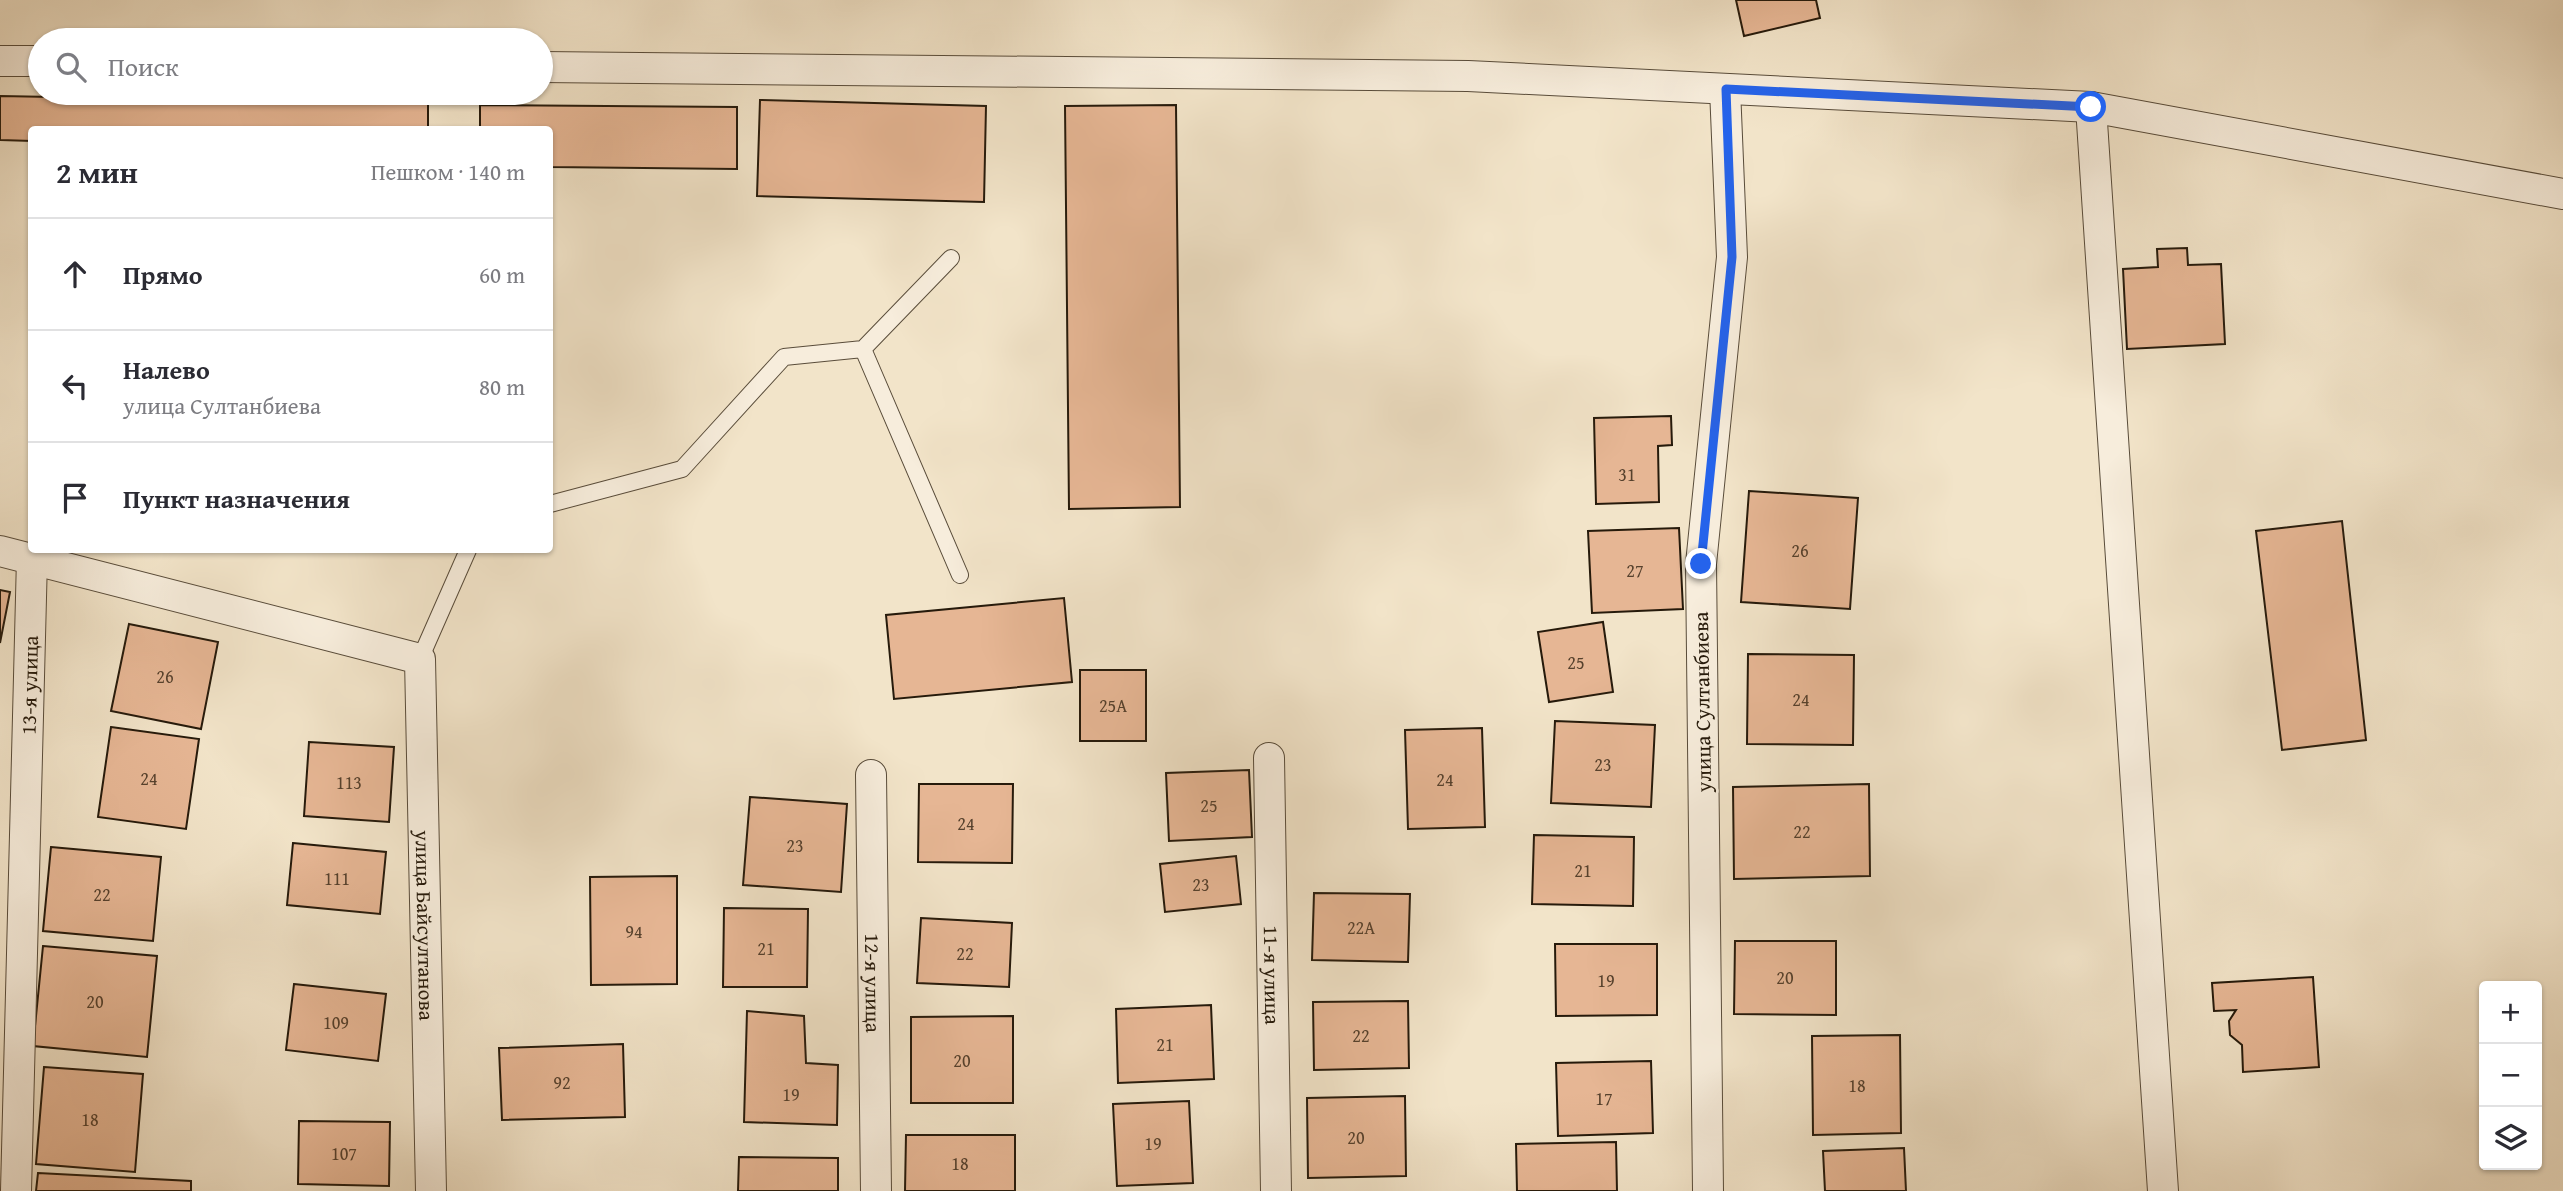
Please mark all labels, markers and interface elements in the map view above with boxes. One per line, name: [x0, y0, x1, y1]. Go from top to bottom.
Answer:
search box: [28, 28, 553, 105]
text: Поиск: [108, 47, 179, 86]
icon: search: [52, 48, 90, 86]
route start: [2075, 91, 2106, 122]
text: 2 мин: [56, 150, 138, 194]
text: Пешком · 140 m: [371, 155, 525, 188]
icon: ahead: [56, 255, 94, 293]
text: Прямо: [123, 255, 203, 294]
text: 60 m: [479, 258, 525, 291]
text: Налево: [123, 350, 210, 389]
icon: left: [56, 367, 94, 405]
text: 80 m: [479, 370, 525, 403]
text: улица Султанбиева: [123, 389, 321, 422]
house number: 31: [1618, 461, 1636, 488]
icon: arrive: [56, 479, 94, 517]
text: Пункт назначения: [123, 479, 350, 518]
house number: 26: [1791, 537, 1809, 564]
route end: [1685, 548, 1716, 579]
house number: 27: [1626, 557, 1644, 584]
street label: улица Султанбиева: [1685, 611, 1719, 794]
street label: 13-я улица: [12, 635, 46, 735]
house number: 25: [1567, 649, 1585, 676]
house number: 26: [156, 663, 174, 690]
house number: 24: [1792, 686, 1810, 713]
house number: 25А: [1099, 692, 1127, 719]
house number: 23: [1594, 751, 1612, 778]
house number: 24: [140, 765, 158, 792]
house number: 24: [1436, 766, 1454, 793]
house number: 113: [336, 769, 362, 796]
house number: 25: [1200, 792, 1218, 819]
house number: 24: [957, 810, 975, 837]
house number: 22: [1793, 818, 1811, 845]
street label: улица Байсултанова: [408, 829, 443, 1021]
house number: 23: [786, 832, 804, 859]
house number: 21: [1574, 857, 1592, 884]
house number: 111: [324, 865, 350, 892]
house number: 23: [1192, 871, 1210, 898]
house number: 22: [93, 881, 111, 908]
house number: 22А: [1347, 914, 1375, 941]
house number: 94: [625, 918, 643, 945]
street label: 11-я улица: [1256, 925, 1289, 1025]
street label: 12-я улица: [857, 933, 890, 1033]
house number: 21: [757, 935, 775, 962]
house number: 22: [956, 940, 974, 967]
house number: 20: [1776, 964, 1794, 991]
house number: 19: [1597, 967, 1615, 994]
map controls: [2479, 981, 2542, 1170]
button: +: [2479, 981, 2542, 1044]
house number: 20: [86, 988, 104, 1015]
house number: 109: [323, 1009, 349, 1036]
house number: 22: [1352, 1022, 1370, 1049]
house number: 21: [1156, 1031, 1174, 1058]
button: −: [2479, 1044, 2542, 1107]
house number: 20: [953, 1047, 971, 1074]
house number: 92: [553, 1069, 571, 1096]
house number: 18: [1848, 1072, 1866, 1099]
house number: 19: [782, 1081, 800, 1108]
house number: 17: [1595, 1085, 1613, 1112]
house number: 18: [81, 1106, 99, 1133]
button: layers: [2479, 1107, 2542, 1170]
house number: 20: [1347, 1124, 1365, 1151]
house number: 19: [1144, 1130, 1162, 1157]
house number: 107: [331, 1140, 357, 1167]
house number: 18: [951, 1150, 969, 1177]

